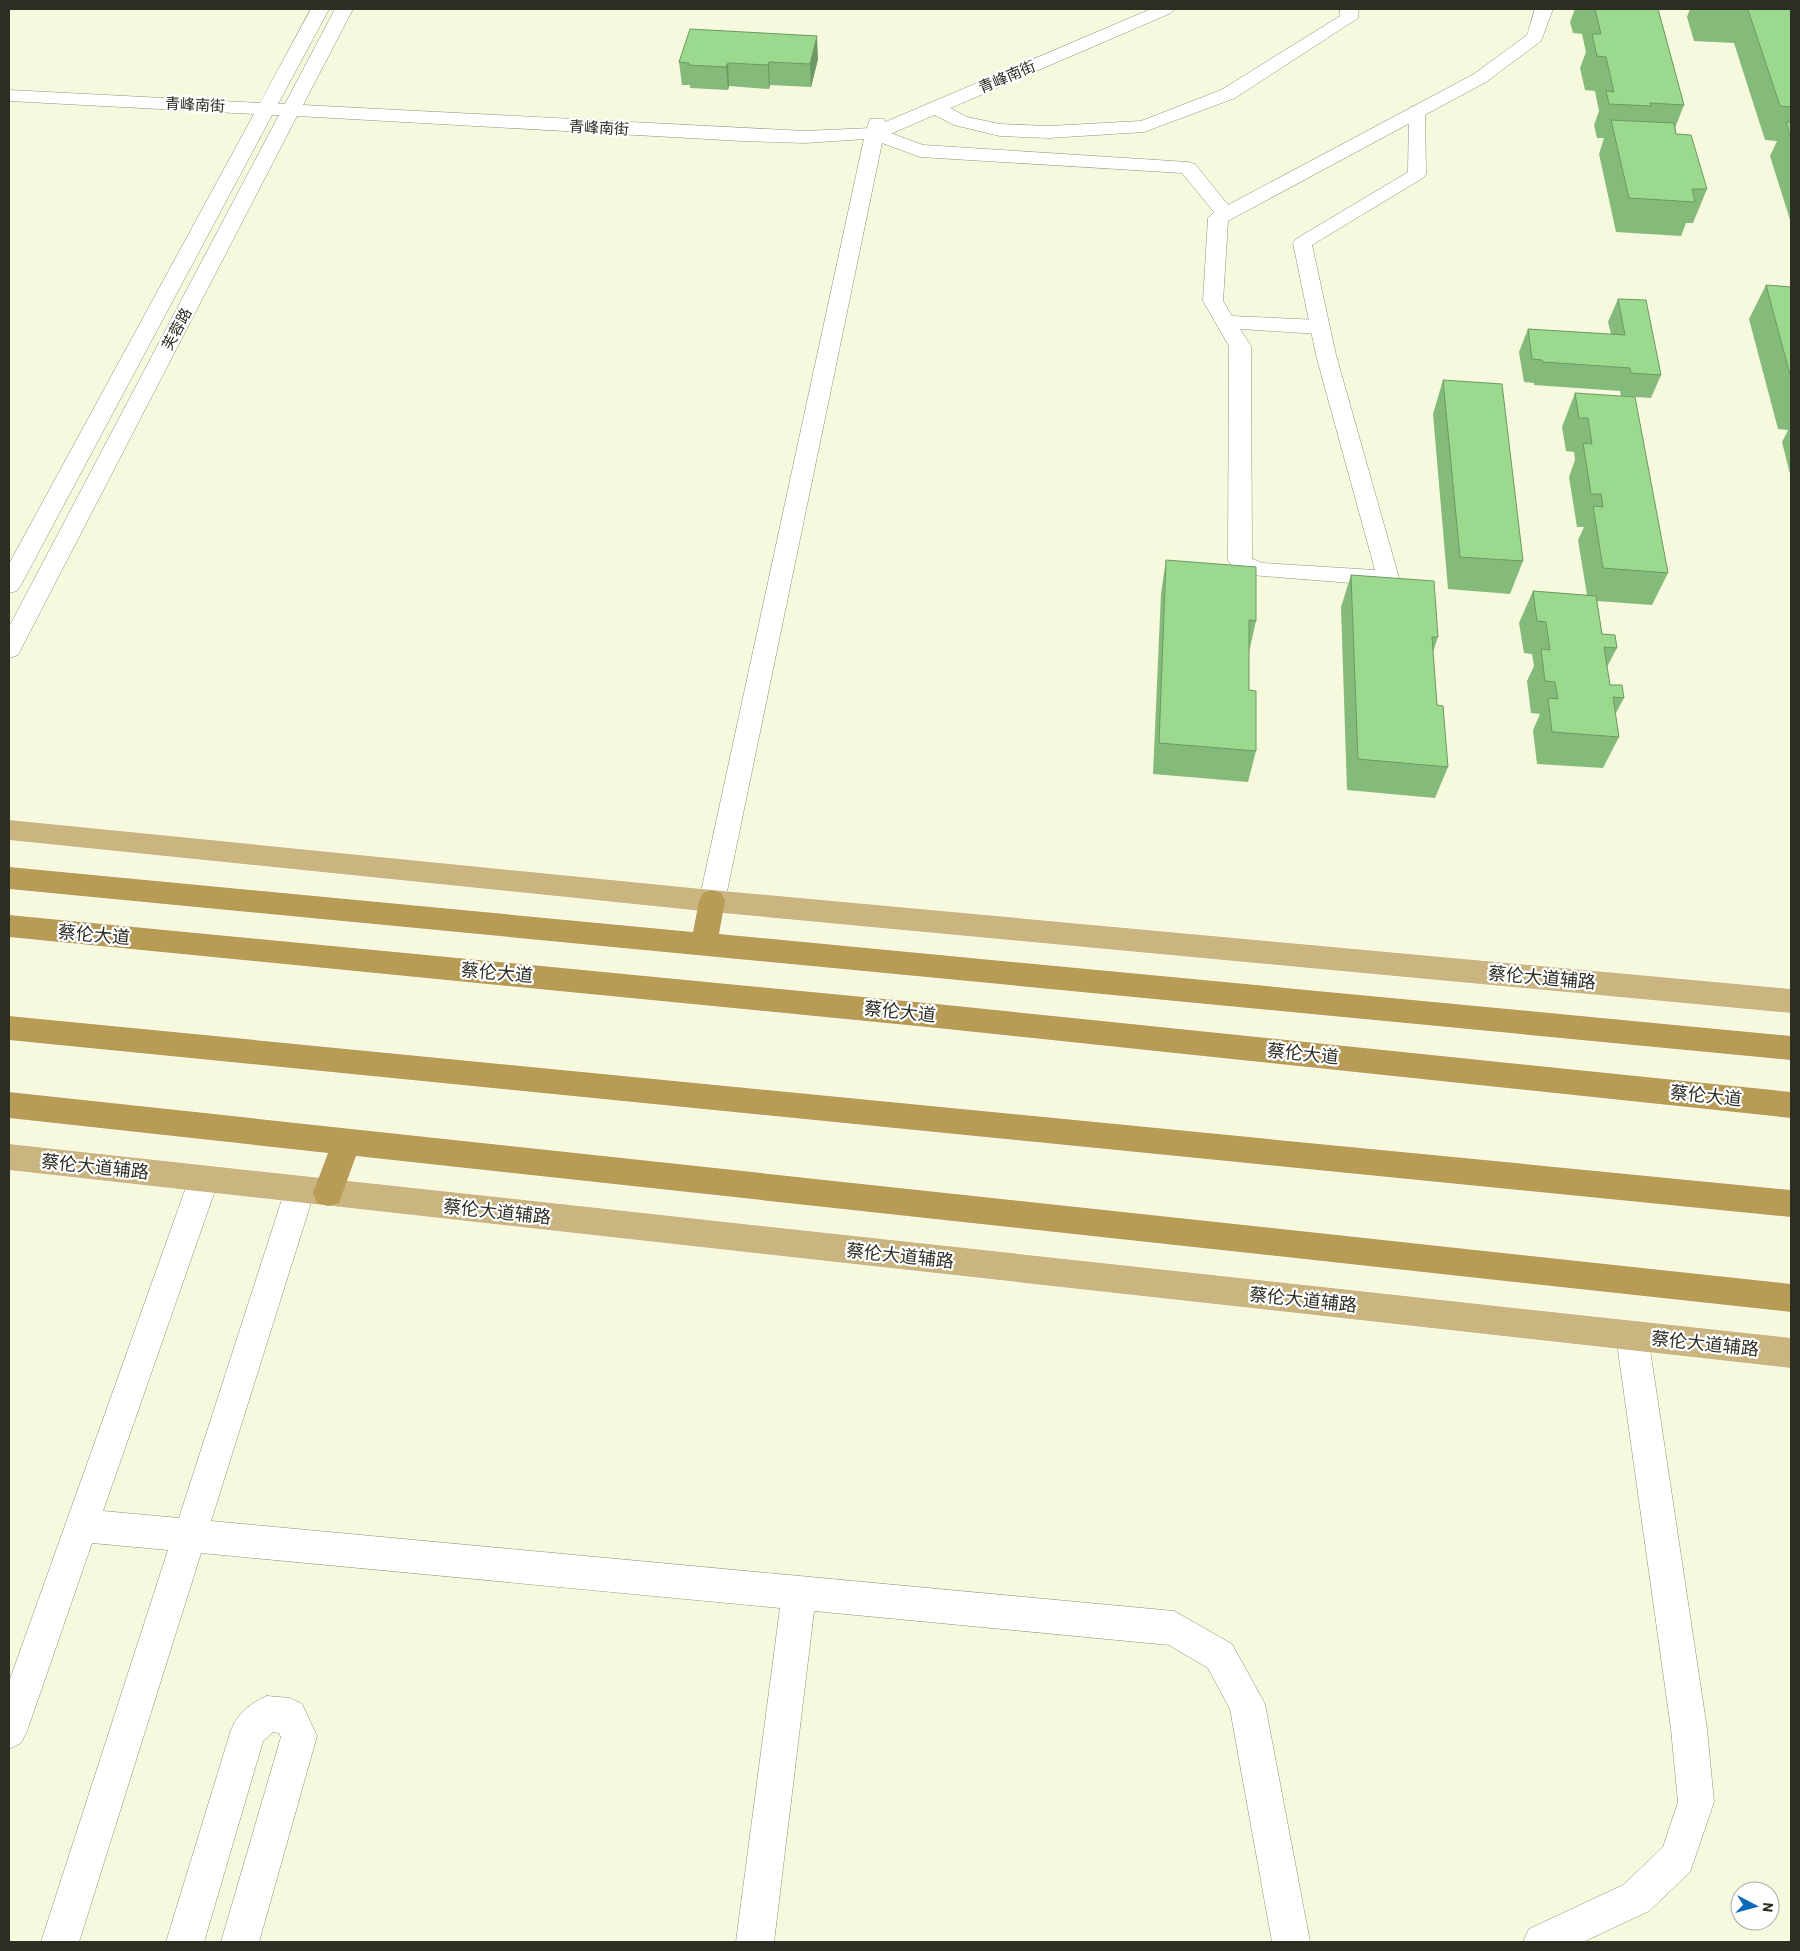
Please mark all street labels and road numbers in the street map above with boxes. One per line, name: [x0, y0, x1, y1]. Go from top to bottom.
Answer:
street label: 青峰南街: [975, 56, 1038, 96]
street label: 青峰南街: [165, 93, 225, 115]
street label: 青峰南街: [569, 116, 629, 138]
street label: 芙蓉路: [158, 304, 195, 353]
street label: 蔡伦大道: [57, 920, 131, 948]
street label: 蔡伦大道: [460, 958, 534, 986]
street label: 蔡伦大道辅路: [1487, 961, 1597, 993]
street label: 蔡伦大道: [863, 996, 937, 1026]
street label: 蔡伦大道: [1266, 1038, 1340, 1068]
street label: 蔡伦大道: [1669, 1080, 1743, 1110]
street label: 蔡伦大道辅路: [40, 1149, 150, 1183]
street label: 蔡伦大道辅路: [442, 1194, 552, 1228]
street label: 蔡伦大道辅路: [845, 1238, 955, 1272]
street label: 蔡伦大道辅路: [1248, 1282, 1358, 1316]
street label: 蔡伦大道辅路: [1650, 1326, 1760, 1360]

